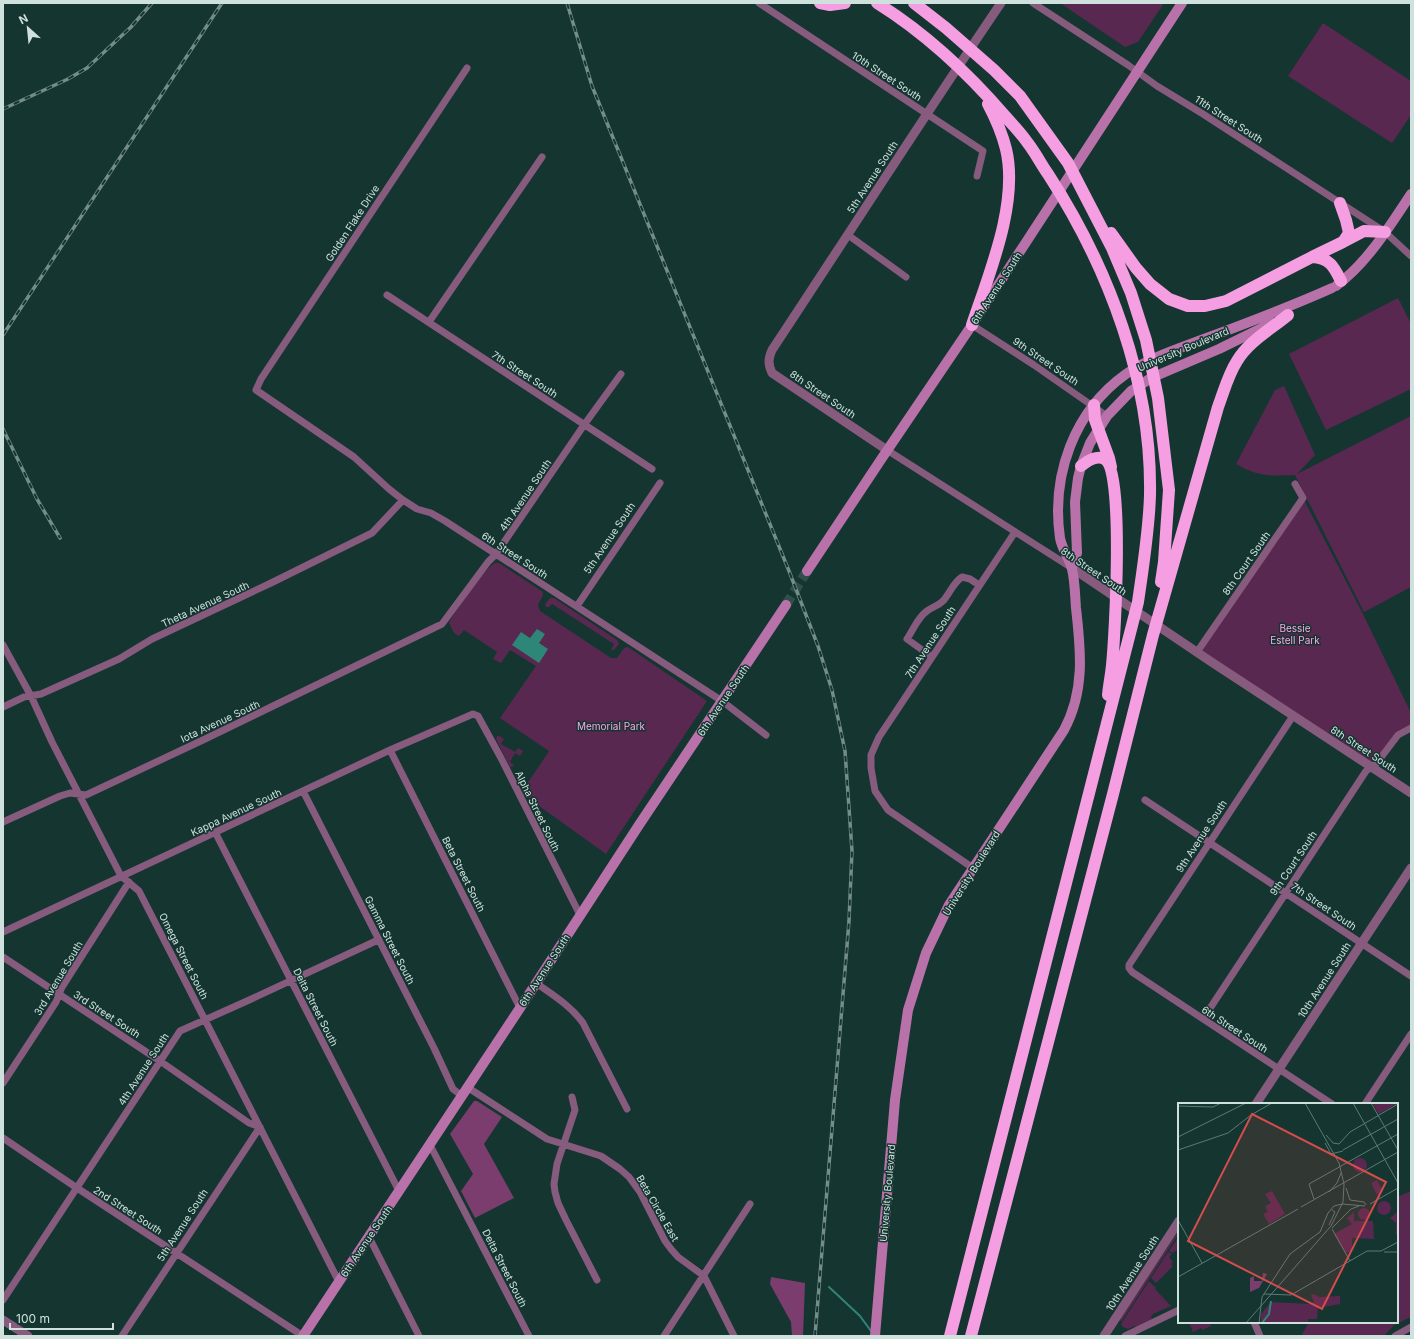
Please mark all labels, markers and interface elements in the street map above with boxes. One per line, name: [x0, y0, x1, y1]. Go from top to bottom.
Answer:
north arrow: [8, 8, 48, 48]
text: N: [17, 11, 30, 27]
street label: 10th Street South: [850, 49, 924, 103]
street label: 11th Street South: [1193, 93, 1265, 146]
street label: 5th Avenue South: [844, 139, 900, 215]
street label: Golden Flake Drive: [323, 182, 381, 264]
street label: 6th Avenue South: [968, 250, 1024, 326]
street label: University Boulevard: [1136, 324, 1230, 374]
street label: 9th Street South: [1011, 335, 1081, 388]
street label: 7th Street South: [490, 348, 560, 400]
street label: 8th Street South: [788, 368, 858, 420]
street label: 4th Avenue South: [497, 457, 553, 533]
street label: 5th Avenue South: [581, 500, 637, 576]
street label: 6th Street South: [480, 529, 551, 581]
street label: 8th Court South: [1220, 529, 1272, 597]
street label: 8th Street South: [1059, 545, 1129, 597]
street label: Theta Avenue South: [159, 578, 251, 630]
street label: 7th Avenue South: [902, 604, 958, 680]
park label: Bessie Estell Park: [1270, 622, 1320, 646]
street label: 6th Avenue South: [695, 662, 751, 738]
street label: Iota Avenue South: [179, 697, 262, 745]
park label: Memorial Park: [577, 720, 646, 732]
street label: 8th Street South: [1329, 723, 1400, 775]
street label: Alpha Street South: [513, 769, 563, 853]
street label: Kappa Avenue South: [189, 786, 283, 838]
street label: 9th Avenue South: [1173, 798, 1229, 874]
street label: University Boulevard: [940, 828, 1002, 918]
street label: 9th Court South: [1267, 828, 1319, 897]
street label: Beta Street South: [440, 834, 488, 914]
street label: 7th Street South: [1289, 880, 1359, 932]
street label: Gamma Street South: [363, 894, 418, 986]
street label: Omega Street South: [157, 911, 211, 1001]
street label: 6th Avenue South: [516, 932, 572, 1008]
street label: 3rd Avenue South: [31, 939, 85, 1017]
street label: 10th Avenue South: [1295, 940, 1353, 1020]
street label: Delta Street South: [291, 966, 341, 1048]
street label: 3rd Street South: [71, 988, 143, 1040]
street label: 6th Street South: [1200, 1003, 1271, 1055]
street label: 4th Avenue South: [115, 1030, 171, 1107]
inset map: [1178, 1103, 1398, 1323]
street label: University Boulevard: [877, 1144, 897, 1242]
street label: Beta Circle East: [634, 1173, 682, 1244]
street label: 2nd Street South: [91, 1183, 165, 1237]
street label: 5th Avenue South: [154, 1187, 210, 1263]
street label: 6th Avenue South: [338, 1203, 394, 1279]
street label: Delta Street South: [480, 1227, 530, 1309]
street label: 10th Avenue South: [1103, 1233, 1161, 1313]
scale bar: [10, 1305, 113, 1331]
text: 100 m: [16, 1311, 50, 1326]

